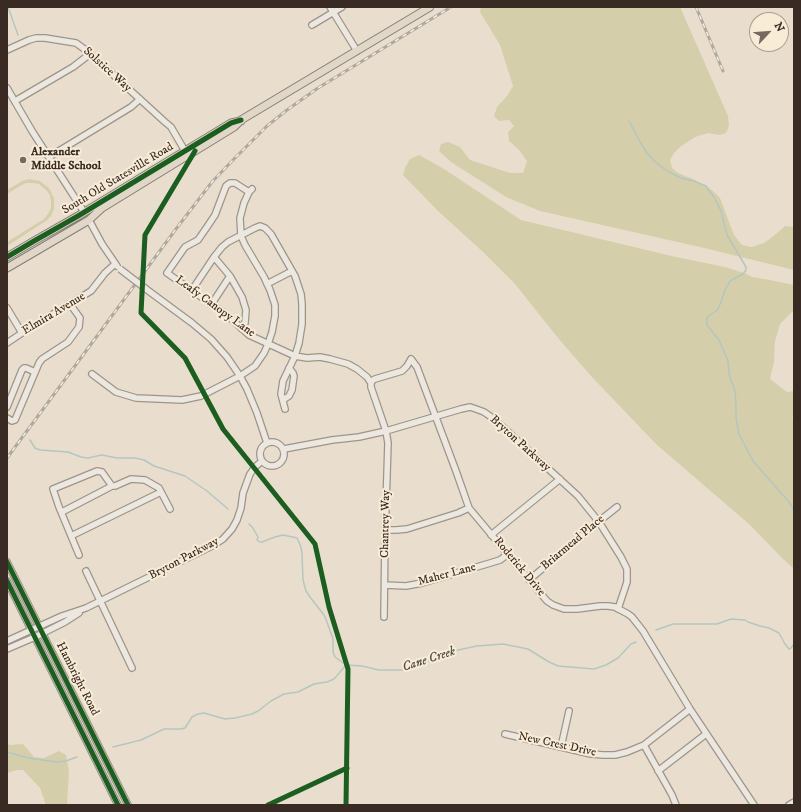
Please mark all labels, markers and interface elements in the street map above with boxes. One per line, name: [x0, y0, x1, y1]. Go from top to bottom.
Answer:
north arrow: [749, 12, 789, 52]
text: N: [771, 20, 787, 34]
street label: Solstice Way: [80, 44, 134, 96]
street label: South Old Statesville Road: [60, 140, 176, 218]
place label: Alexander Middle School: [31, 146, 101, 174]
marker: Alexander Middle School: [18, 155, 28, 165]
street label: Leafy Canopy Lane: [172, 273, 258, 341]
street label: Elmira Avenue: [20, 290, 88, 338]
street label: Bryton Parkway: [487, 413, 553, 475]
street label: Chantrey Way: [378, 490, 394, 558]
street label: Briarmead Place: [538, 512, 608, 574]
street label: Bryton Parkway: [147, 535, 221, 583]
street label: Roderick Drive: [490, 535, 548, 599]
street label: Maher Lane: [417, 560, 477, 590]
street label: Hambright Road: [52, 640, 102, 718]
water label: Cane Creek: [401, 644, 457, 676]
street label: New Crest Drive: [517, 730, 597, 760]

